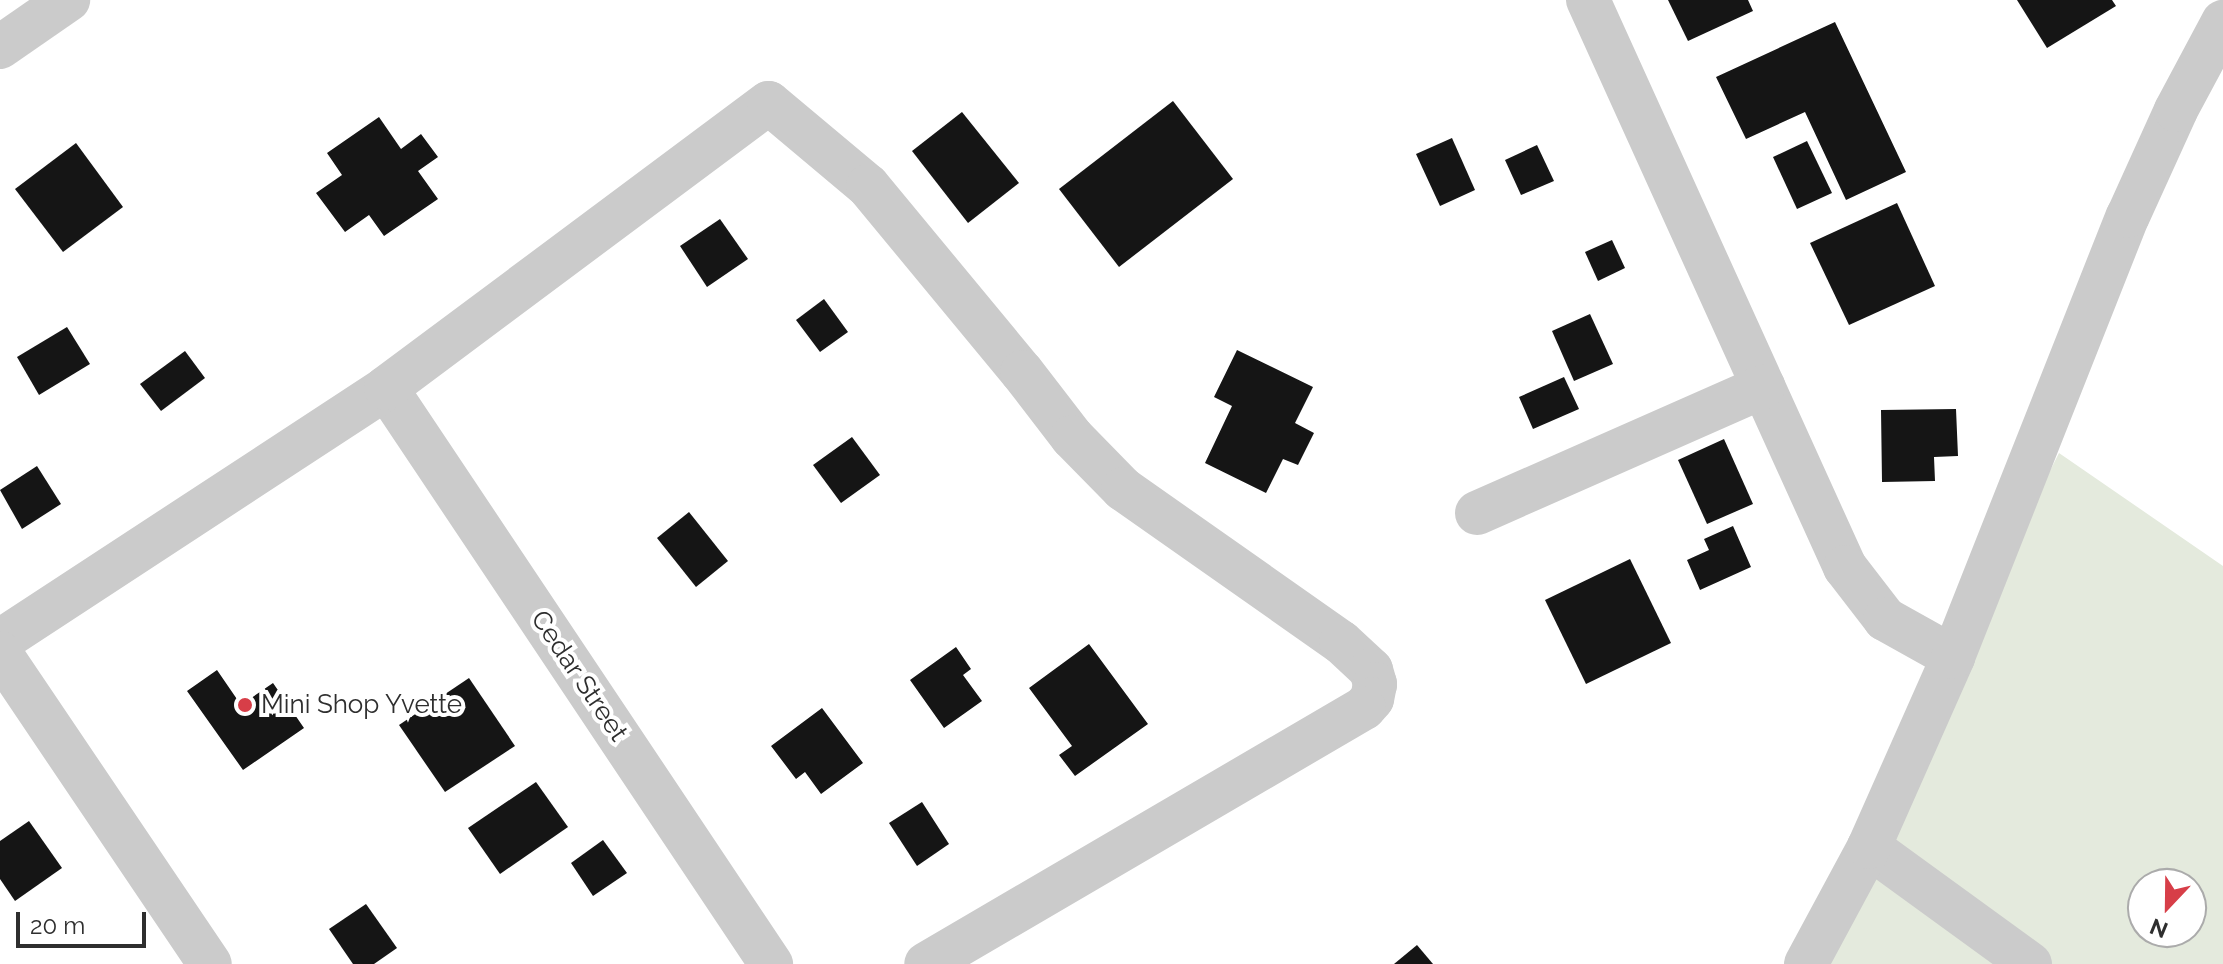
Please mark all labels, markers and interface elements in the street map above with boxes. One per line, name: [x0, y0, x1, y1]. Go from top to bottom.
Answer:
street label: Cedar Street: [524, 605, 634, 747]
place label: Mini Shop Yvette: [261, 689, 463, 721]
marker: Mini Shop Yvette: [236, 696, 254, 714]
north arrow: [2127, 868, 2207, 948]
scale bar: [20, 896, 150, 946]
text: 20 m: [30, 911, 85, 940]
text: N: [2146, 913, 2171, 944]

